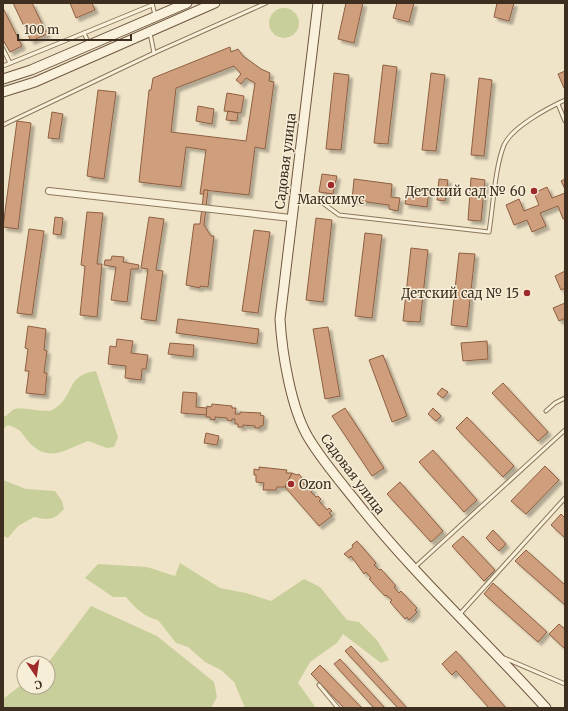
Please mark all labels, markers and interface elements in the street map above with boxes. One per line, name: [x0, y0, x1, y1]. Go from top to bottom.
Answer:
scale bar: [18, 16, 131, 42]
text: 100 m: [24, 22, 59, 37]
street label: Садовая улица: [271, 112, 300, 210]
marker: Максимус: [326, 180, 336, 190]
place label: Детский сад № 60: [405, 183, 526, 200]
marker: Детский сад № 60: [529, 186, 539, 196]
place label: Максимус: [297, 191, 365, 208]
place label: Детский сад № 15: [401, 285, 519, 302]
marker: Детский сад № 15: [522, 288, 532, 298]
street label: Садовая улица: [317, 431, 389, 518]
place label: Ozon: [299, 476, 332, 493]
marker: Ozon: [286, 479, 296, 489]
north arrow: [16, 655, 56, 695]
text: С: [33, 677, 43, 692]

